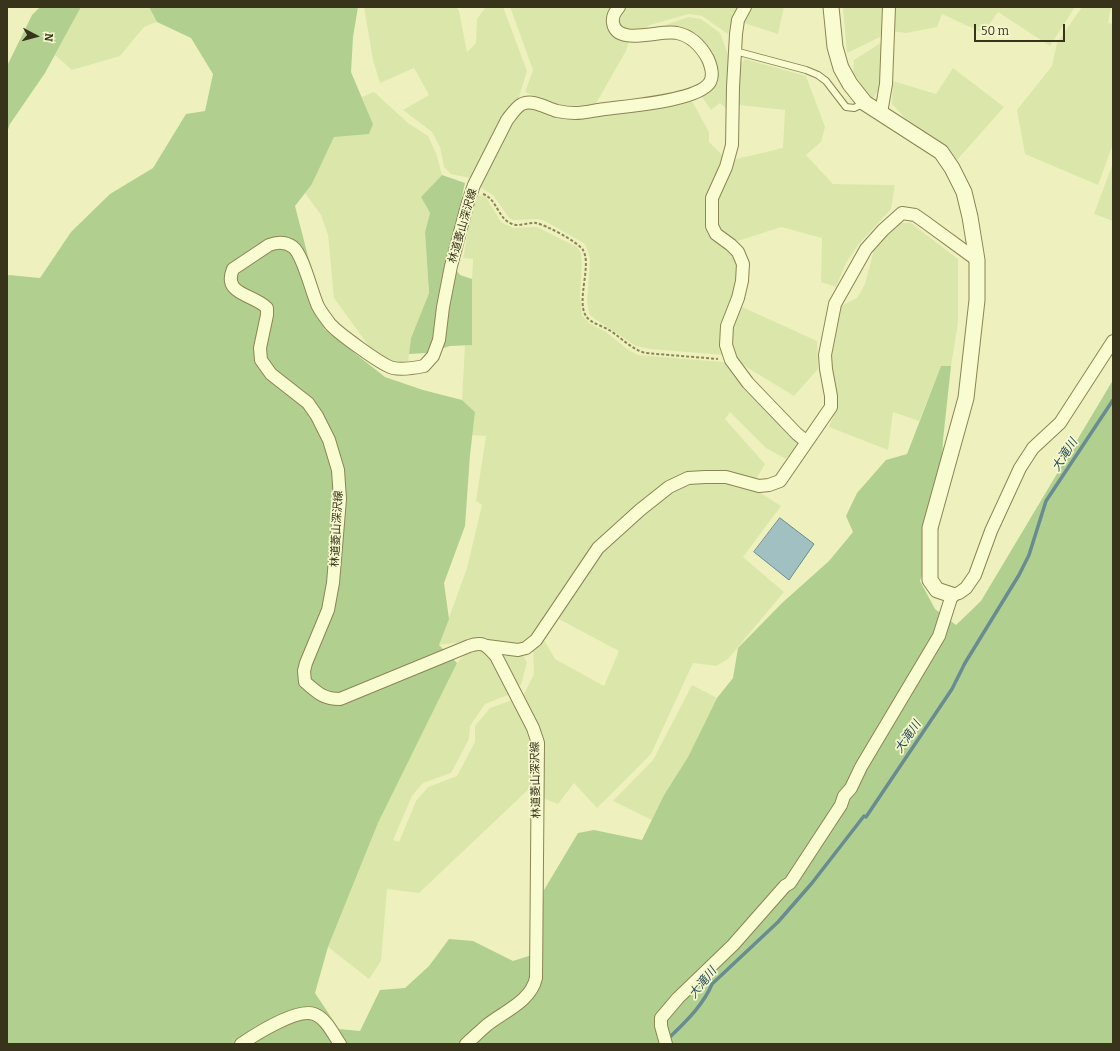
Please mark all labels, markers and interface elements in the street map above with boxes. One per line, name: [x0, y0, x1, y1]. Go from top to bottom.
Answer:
north arrow: [16, 16, 56, 56]
scale bar: [976, 16, 1067, 42]
text: 50 m: [981, 24, 1009, 38]
text: N: [42, 32, 55, 42]
street label: 林道菱山深沢線: [446, 187, 480, 265]
water label: 大滝川: [1049, 436, 1081, 474]
street label: 林道菱山深沢線: [328, 490, 346, 568]
water label: 大滝川: [892, 718, 924, 756]
street label: 林道菱山深沢線: [529, 741, 543, 819]
water label: 大滝川: [686, 964, 720, 1002]

